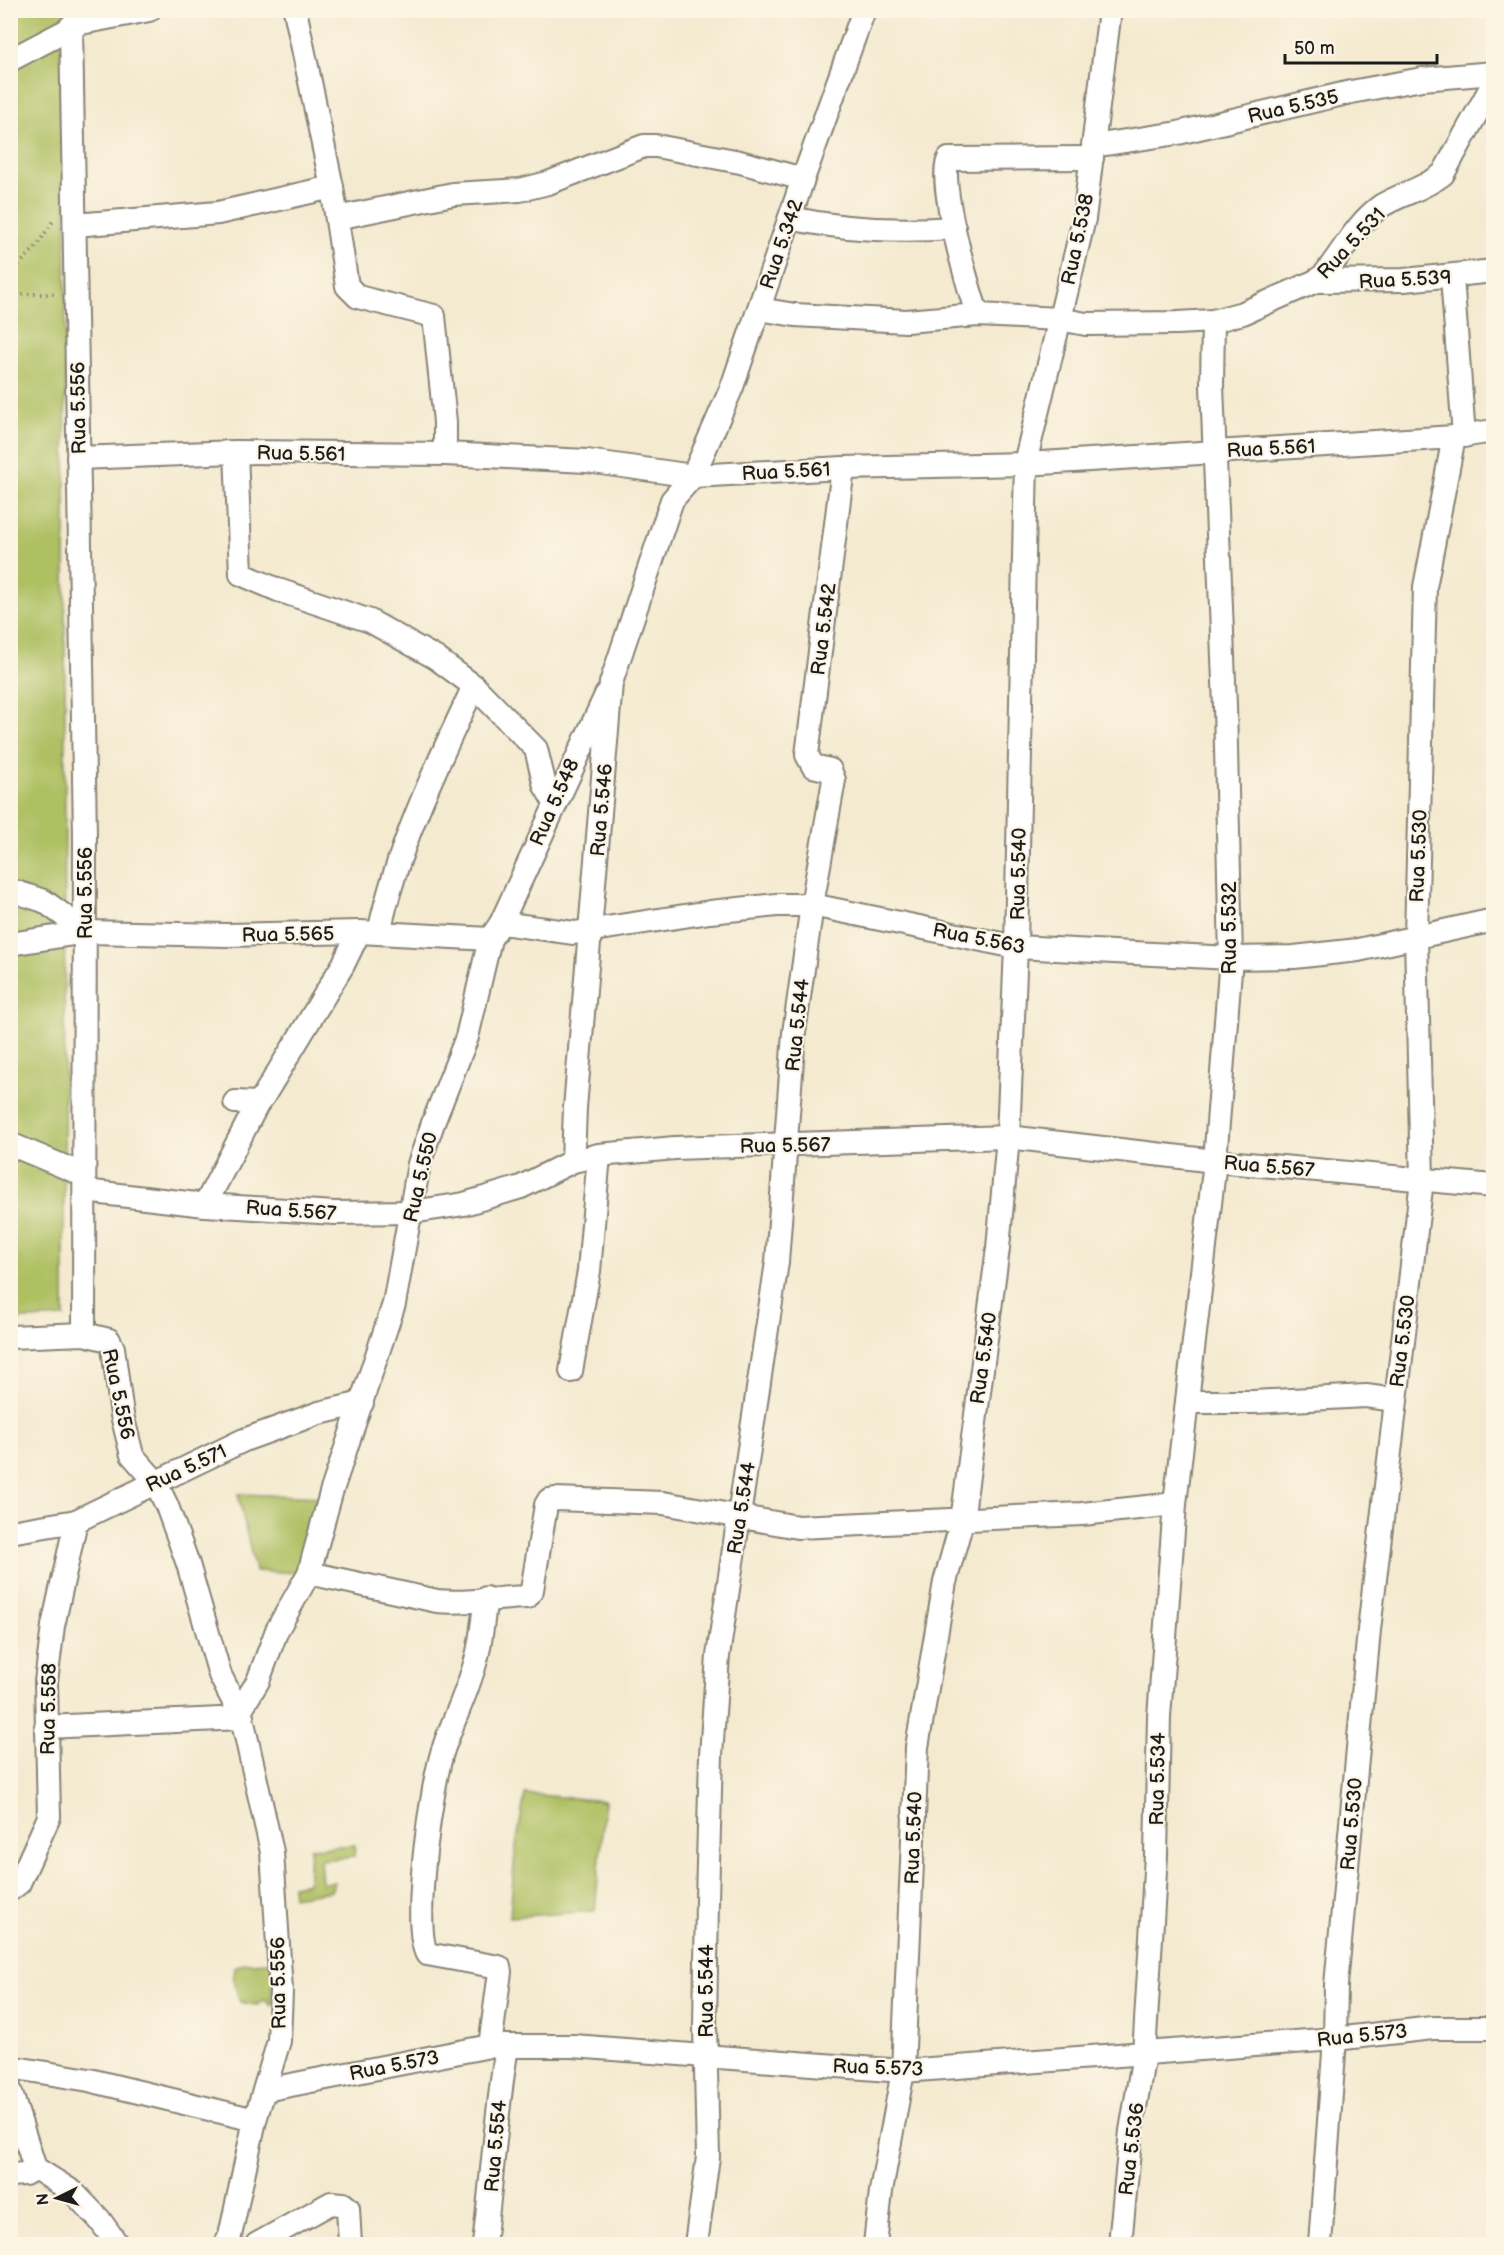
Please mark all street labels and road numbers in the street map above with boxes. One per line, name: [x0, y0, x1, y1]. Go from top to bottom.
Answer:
street label: Rua 5.535: [1245, 85, 1341, 129]
street label: Rua 5.538: [1057, 191, 1099, 287]
street label: Rua 5.342: [755, 196, 809, 293]
street label: Rua 5.531: [1313, 203, 1391, 284]
street label: Rua 5.539: [1358, 266, 1452, 294]
street label: Rua 5.556: [66, 361, 92, 454]
street label: Rua 5.561: [1226, 435, 1316, 463]
street label: Rua 5.561: [256, 441, 346, 467]
street label: Rua 5.561: [741, 458, 831, 486]
street label: Rua 5.542: [806, 581, 842, 677]
street label: Rua 5.548: [525, 755, 585, 850]
street label: Rua 5.546: [586, 763, 618, 858]
street label: Rua 5.530: [1405, 809, 1433, 903]
street label: Rua 5.540: [1006, 827, 1032, 921]
street label: Rua 5.556: [74, 847, 98, 939]
street label: Rua 5.532: [1218, 881, 1242, 975]
street label: Rua 5.563: [931, 918, 1027, 960]
street label: Rua 5.565: [242, 922, 335, 948]
street label: Rua 5.544: [781, 977, 815, 1073]
street label: Rua 5.550: [399, 1130, 443, 1225]
street label: Rua 5.567: [739, 1133, 831, 1159]
street label: Rua 5.567: [1223, 1151, 1315, 1183]
street label: Rua 5.567: [245, 1196, 337, 1226]
street label: Rua 5.530: [1385, 1294, 1421, 1389]
street label: Rua 5.540: [966, 1310, 1002, 1406]
street label: Rua 5.556: [97, 1346, 139, 1442]
street label: Rua 5.571: [142, 1440, 231, 1498]
street label: Rua 5.544: [723, 1460, 761, 1556]
street label: Rua 5.558: [36, 1663, 62, 1755]
street label: Rua 5.534: [1145, 1732, 1171, 1826]
street label: Rua 5.530: [1336, 1777, 1368, 1871]
street label: Rua 5.540: [900, 1791, 928, 1885]
street label: Rua 5.556: [266, 1936, 292, 2029]
street label: Rua 5.544: [695, 1944, 719, 2038]
street label: Rua 5.573: [1316, 2019, 1409, 2053]
street label: Rua 5.573: [347, 2046, 441, 2086]
street label: Rua 5.573: [832, 2054, 924, 2082]
street label: Rua 5.554: [480, 2099, 512, 2193]
street label: Rua 5.536: [1114, 2101, 1150, 2197]

